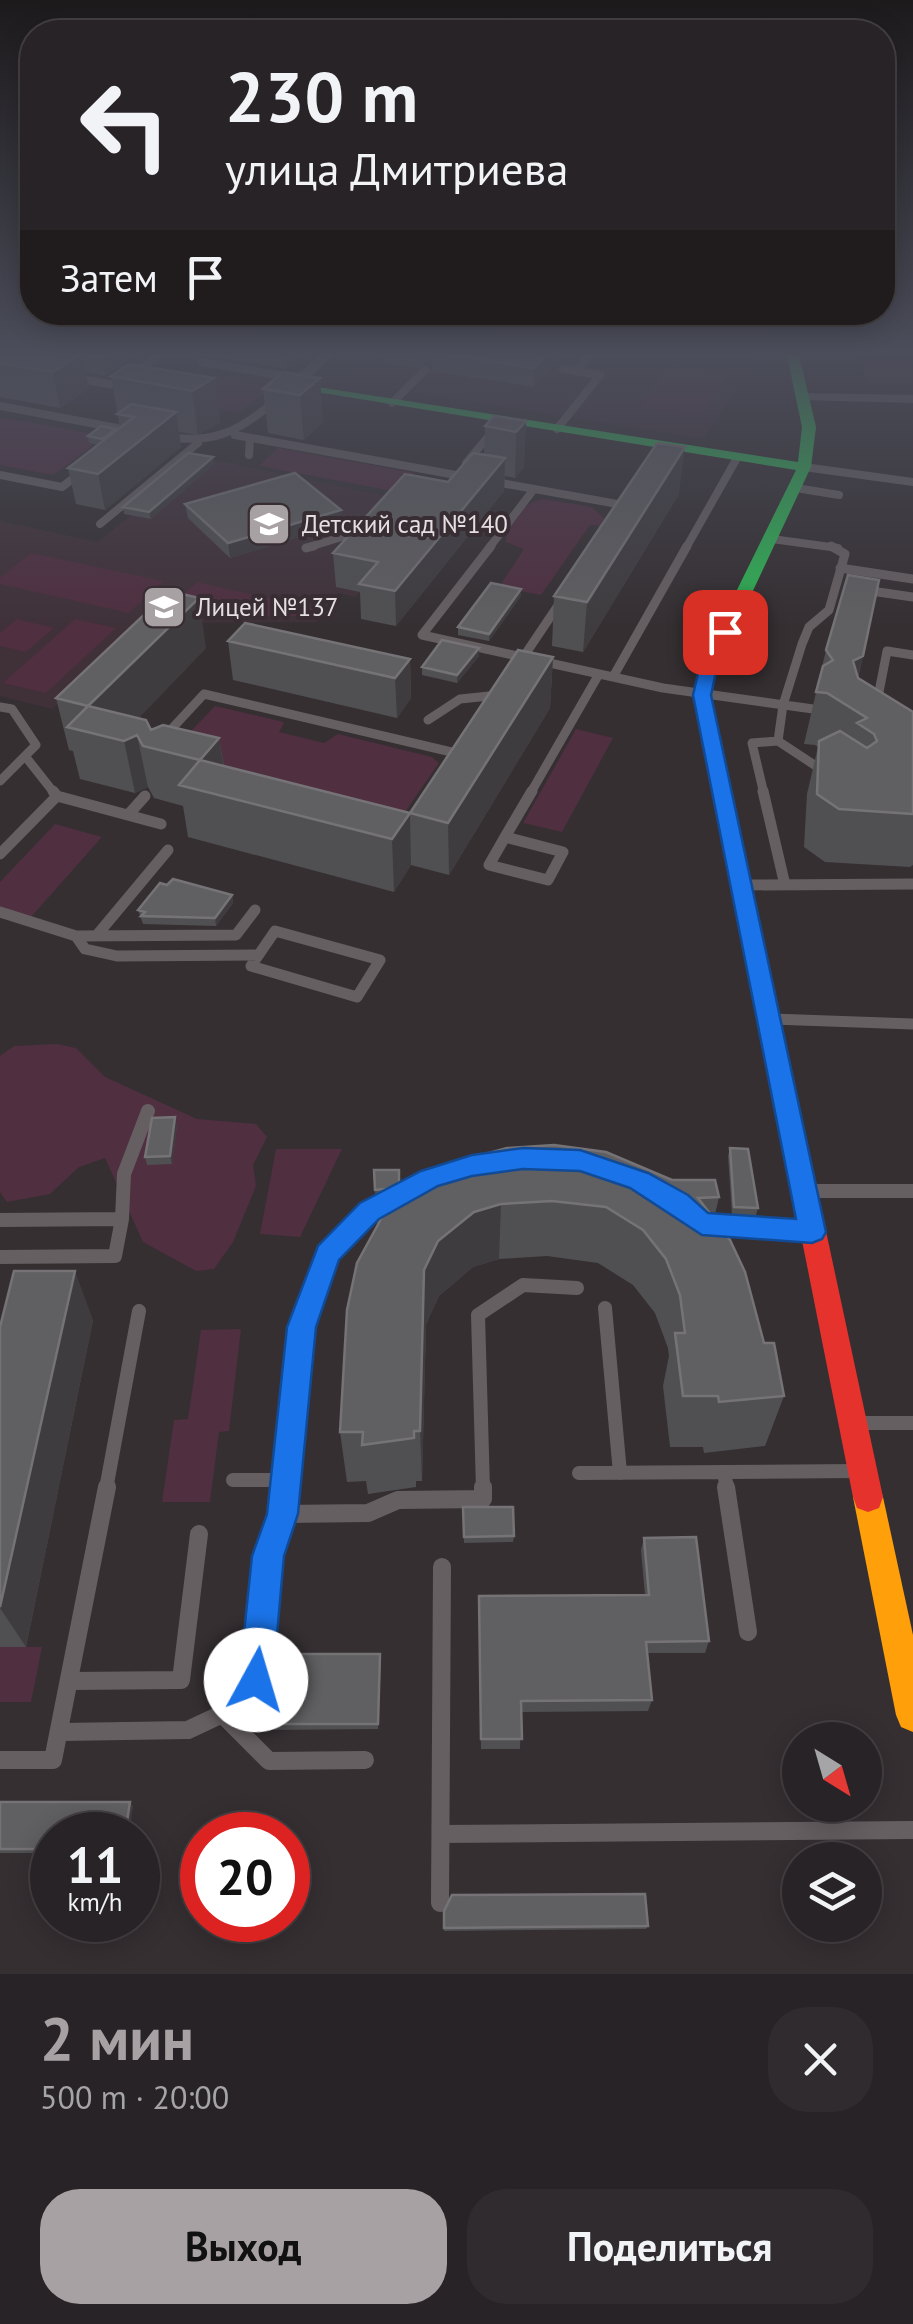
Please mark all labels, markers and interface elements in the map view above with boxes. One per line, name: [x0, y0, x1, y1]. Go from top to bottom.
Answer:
text: 230 m: [225, 51, 418, 141]
icon: left: [60, 60, 190, 190]
text: улица Дмитриева: [225, 139, 569, 197]
icon: arrive: [178, 250, 233, 305]
text: Затем: [60, 253, 158, 302]
school or university icon: Детский сад №140: [246, 501, 292, 547]
place label: Детский сад №140: [302, 508, 508, 540]
school or university icon: Лицей №137: [141, 584, 187, 630]
pin: [683, 590, 768, 675]
place label: Лицей №137: [195, 591, 338, 623]
icon: arrive: [698, 605, 753, 660]
position arrow: [204, 1628, 308, 1732]
north arrow: [782, 1722, 882, 1822]
map controls: [782, 1722, 882, 1942]
speed limit sign: 20: [180, 1812, 310, 1942]
text: 11: [67, 1832, 123, 1897]
button: layers: [782, 1842, 882, 1942]
text: km/h: [68, 1886, 122, 1918]
text: 2 мин: [40, 1999, 194, 2077]
button: close: [768, 2007, 873, 2112]
text: 500 m · 20:00: [40, 2076, 229, 2118]
button: Выход: [40, 2189, 447, 2304]
button: Поделиться: [467, 2189, 873, 2304]

